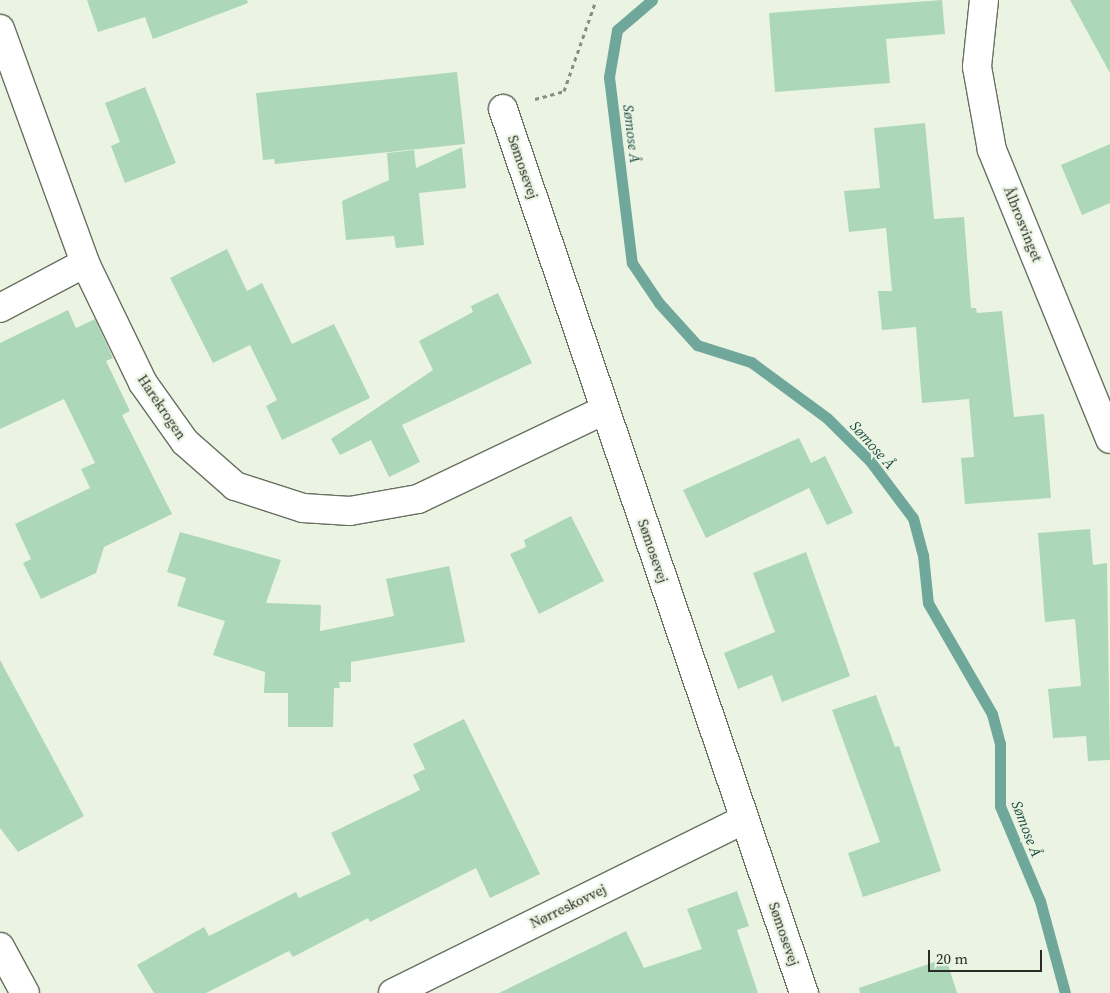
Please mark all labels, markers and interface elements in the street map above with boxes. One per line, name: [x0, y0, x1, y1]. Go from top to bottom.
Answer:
water label: Sømose Å: [619, 103, 645, 165]
street label: Sømosevej: [504, 133, 542, 201]
street label: Ålbrosvinget: [1000, 184, 1046, 264]
street label: Harekrogen: [134, 371, 190, 443]
water label: Sømose Å: [846, 417, 900, 473]
street label: Sømosevej: [634, 517, 672, 585]
water label: Sømose Å: [1008, 798, 1046, 860]
street label: Nørreskovvej: [527, 880, 609, 932]
street label: Sømosevej: [765, 900, 803, 968]
scale bar: [930, 940, 1044, 972]
text: 20 m: [936, 948, 968, 969]

